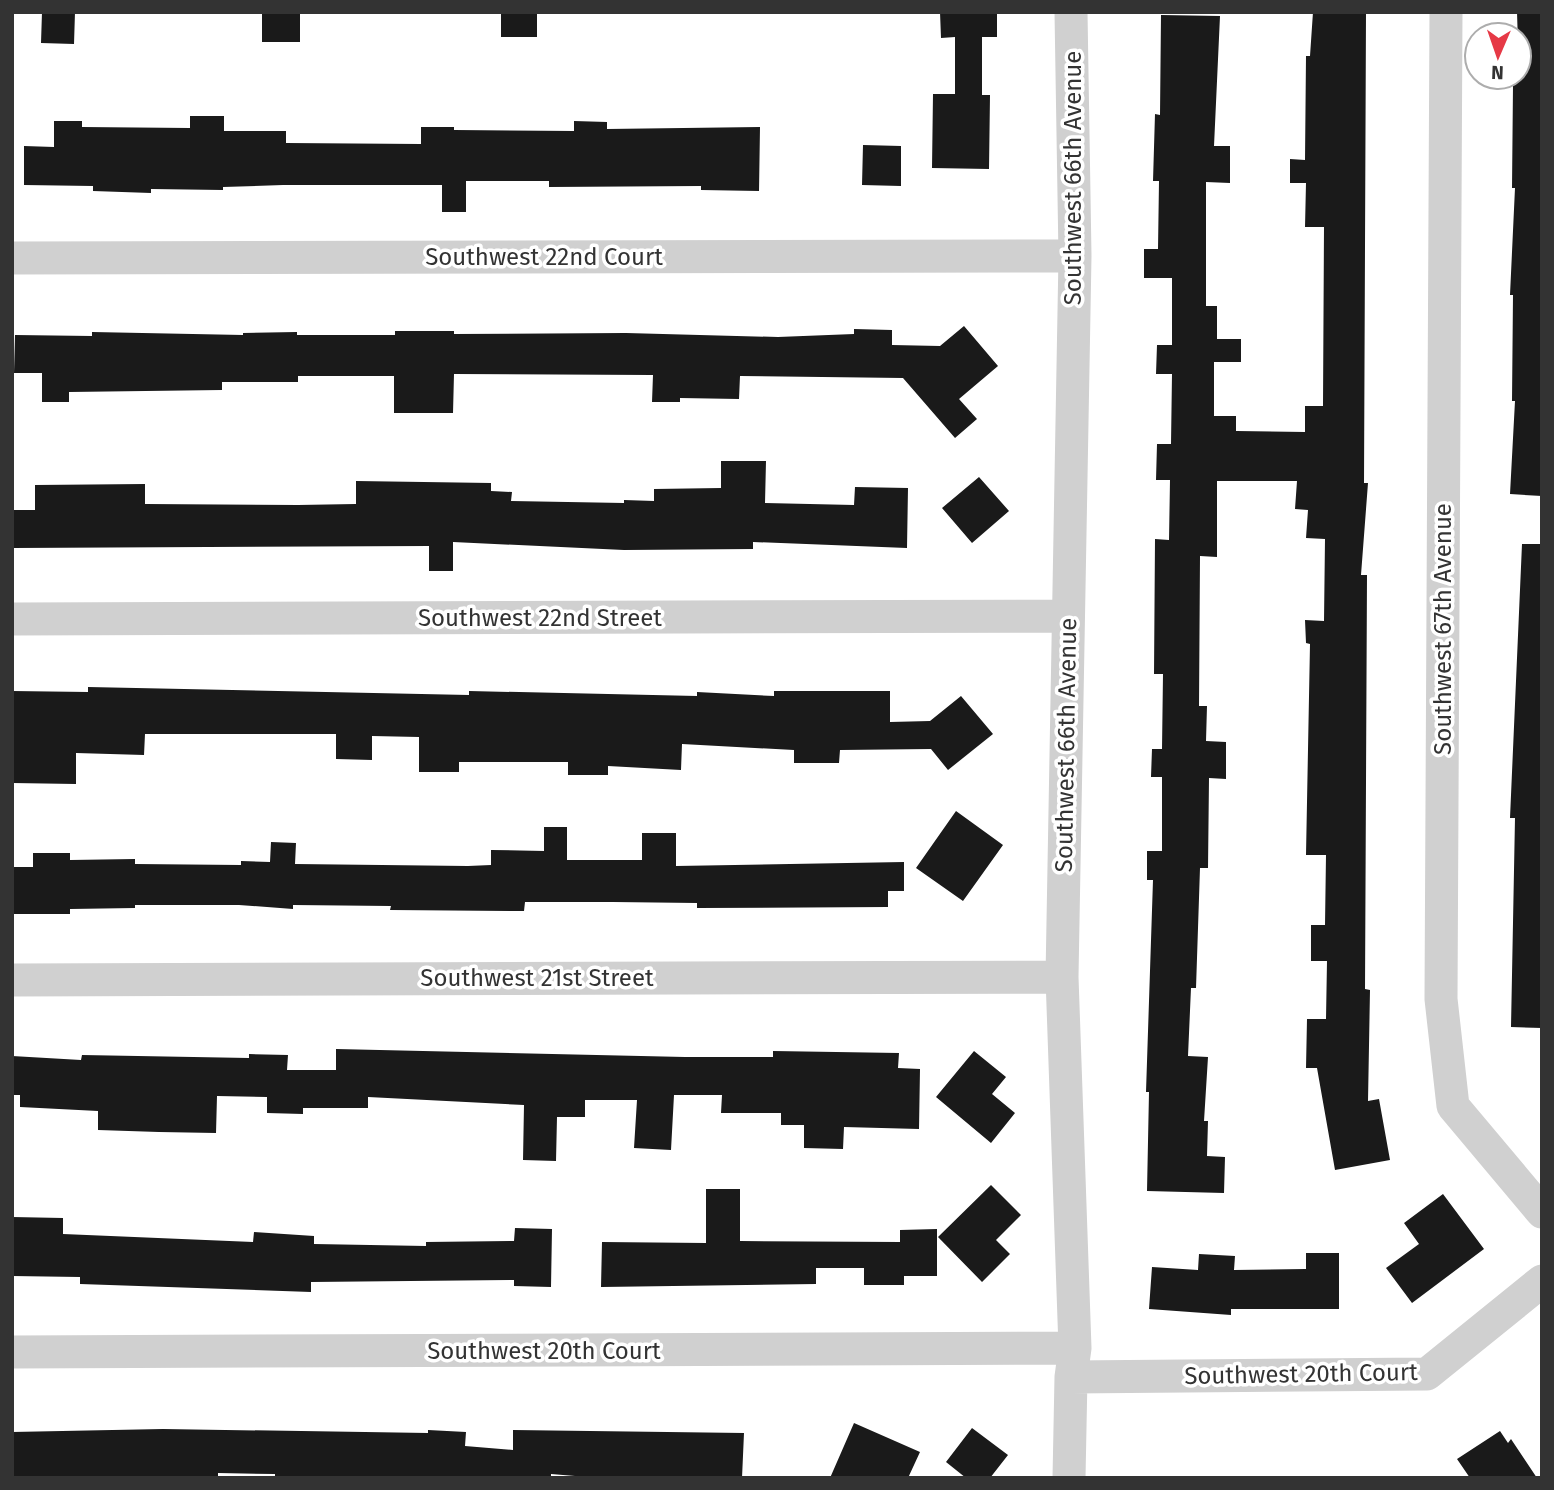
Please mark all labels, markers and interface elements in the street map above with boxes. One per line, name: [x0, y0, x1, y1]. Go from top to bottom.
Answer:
north arrow: [1463, 21, 1533, 91]
street label: Southwest 66th Avenue: [1059, 51, 1087, 305]
text: N: [1491, 61, 1504, 84]
street label: Southwest 22nd Court: [425, 243, 663, 271]
street label: Southwest 67th Avenue: [1429, 503, 1457, 755]
street label: Southwest 22nd Street: [418, 604, 662, 632]
street label: Southwest 66th Avenue: [1050, 617, 1082, 873]
street label: Southwest 21st Street: [420, 964, 654, 992]
street label: Southwest 20th Court: [427, 1337, 661, 1365]
street label: Southwest 20th Court: [1184, 1358, 1418, 1390]

